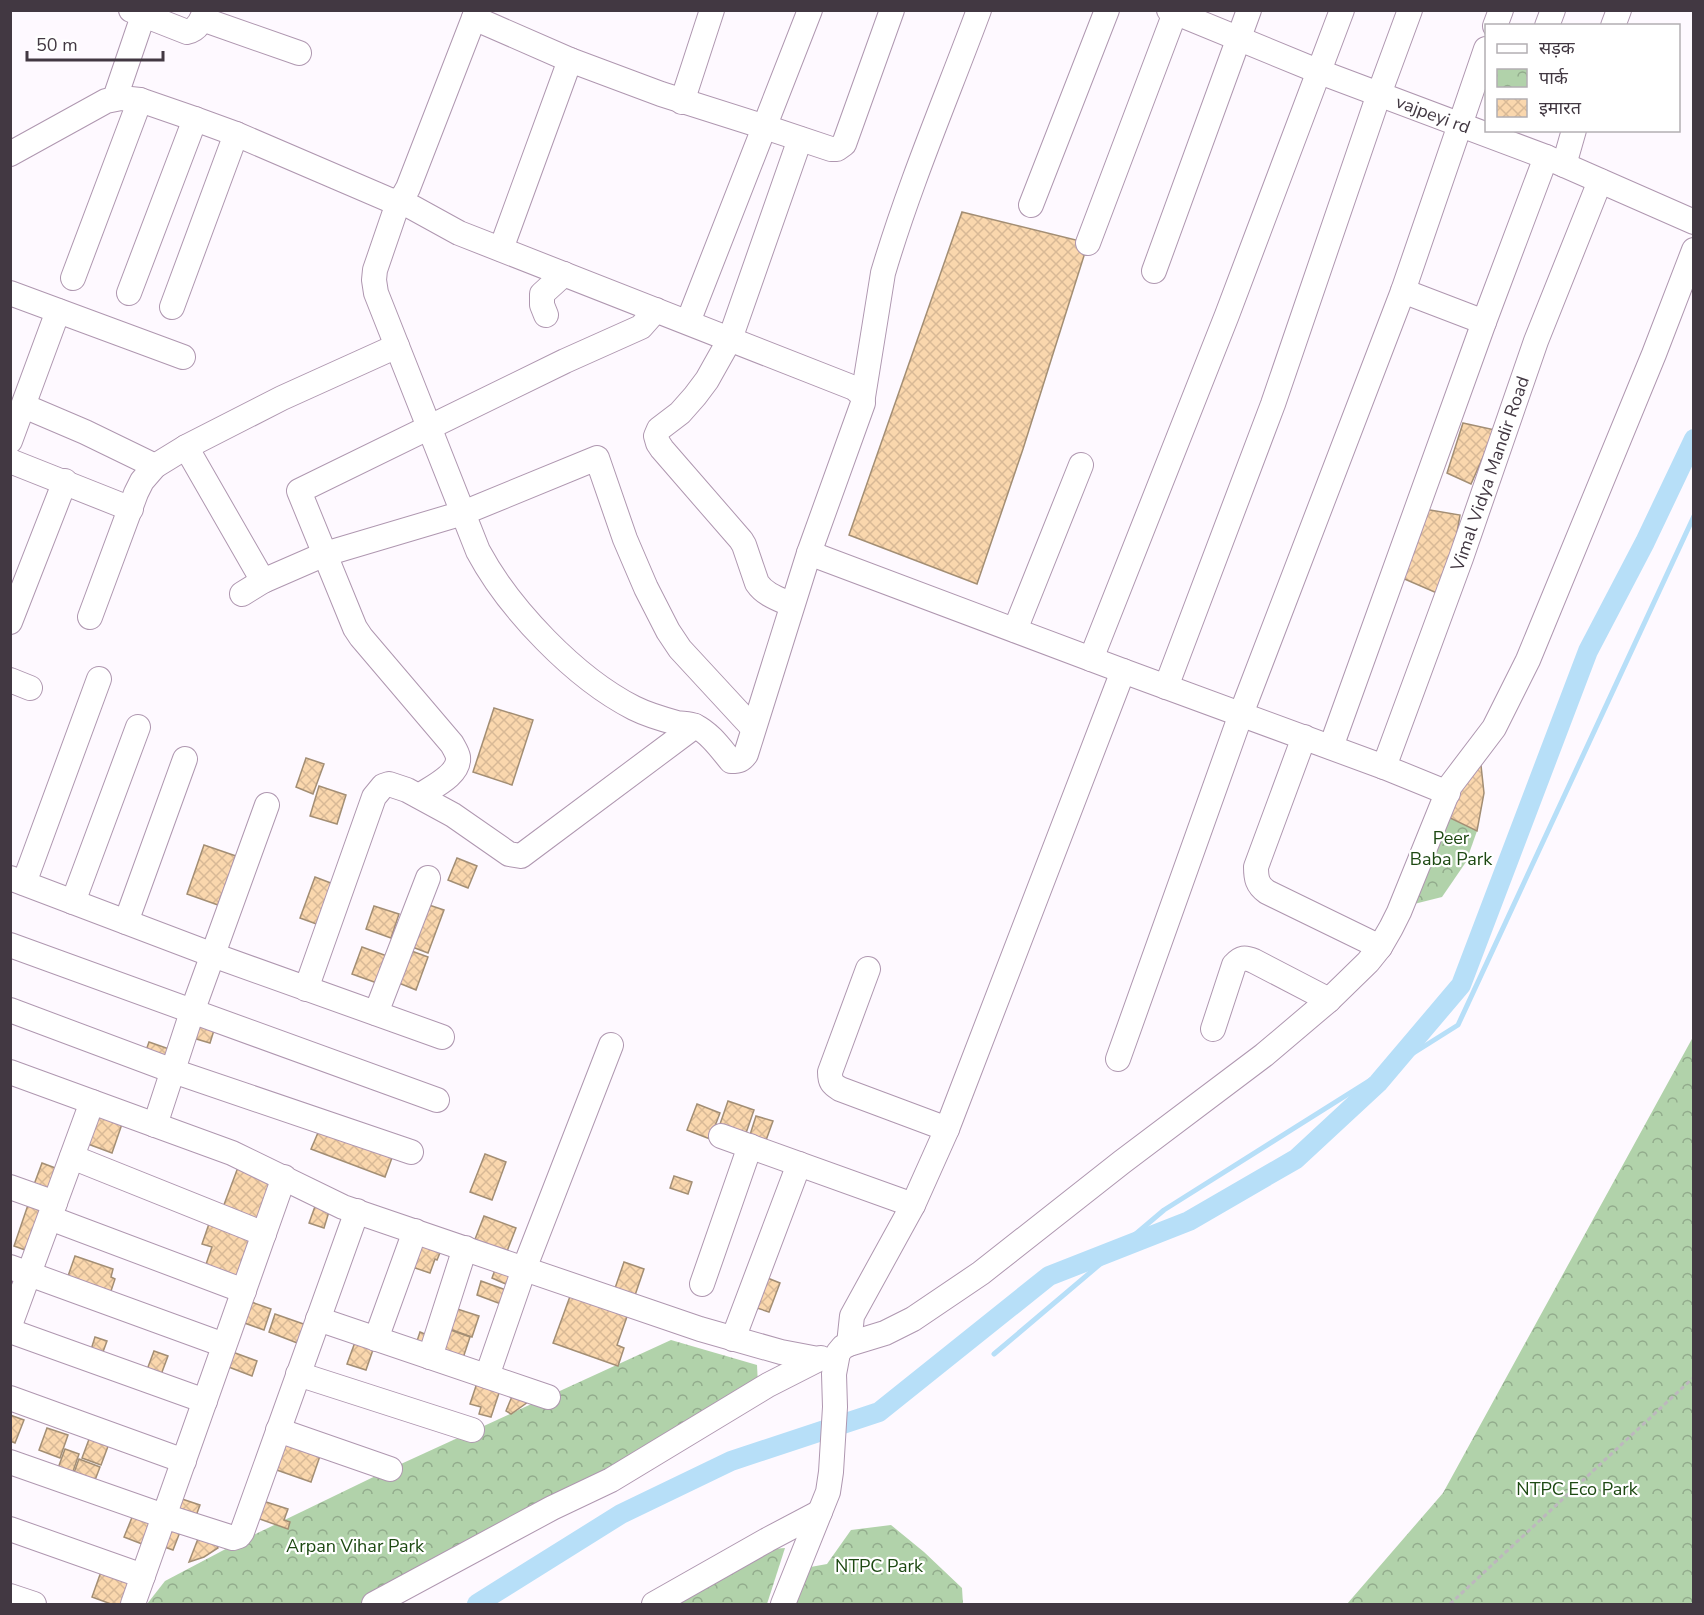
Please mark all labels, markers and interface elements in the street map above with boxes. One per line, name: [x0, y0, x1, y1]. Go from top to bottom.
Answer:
scale bar: [27, 24, 164, 62]
legend: [1485, 24, 1680, 132]
text: 50 m: [36, 33, 78, 57]
text: सड़क: [1539, 36, 1576, 60]
text: पार्क: [1539, 66, 1569, 90]
street label: vajpeyi rd: [1392, 90, 1474, 139]
text: इमारत: [1539, 96, 1582, 120]
street label: Vimal Vidya Mandir Road: [1445, 373, 1535, 575]
park label: Peer Baba Park: [1410, 826, 1493, 871]
park label: NTPC Eco Park: [1516, 1477, 1639, 1501]
park label: Arpan Vihar Park: [286, 1534, 425, 1558]
park label: NTPC Park: [835, 1554, 924, 1578]

